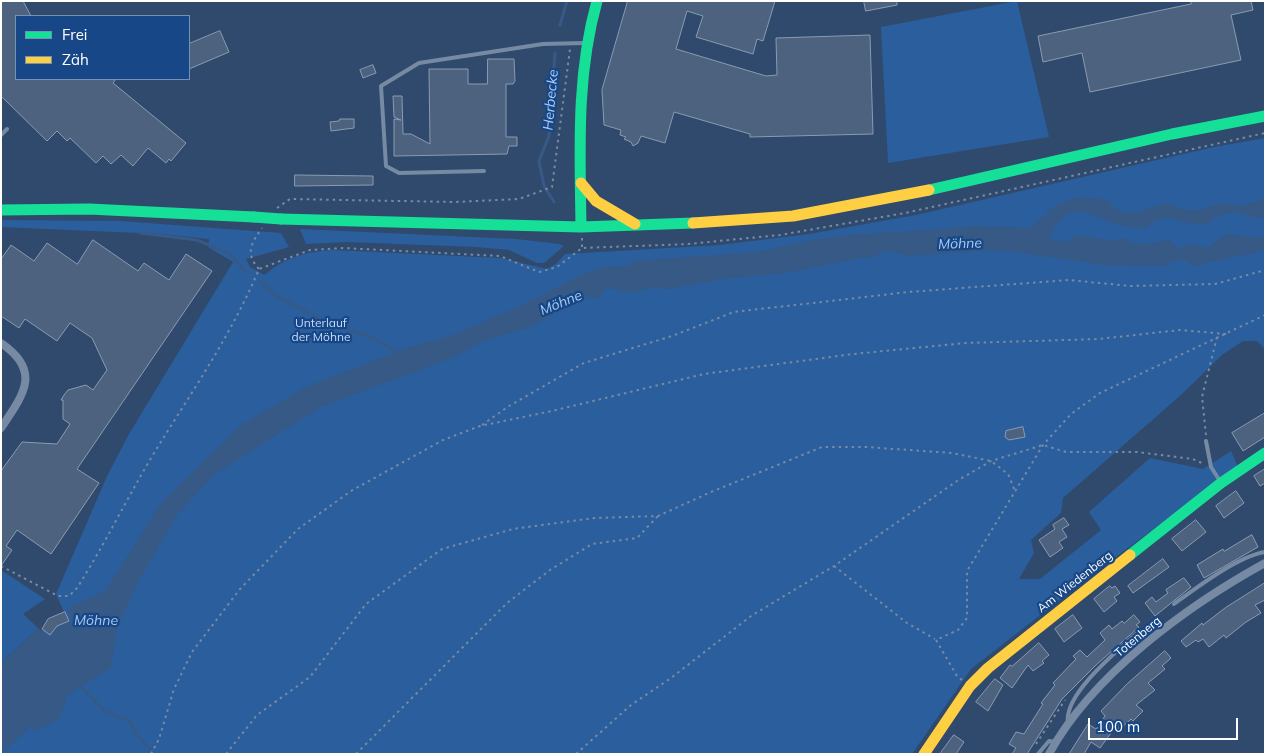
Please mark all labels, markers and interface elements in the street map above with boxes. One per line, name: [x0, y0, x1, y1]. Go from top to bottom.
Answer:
legend: [15, 15, 190, 80]
text: Frei: [62, 25, 87, 44]
text: Zäh: [62, 50, 89, 69]
water label: Herbecke: [540, 69, 562, 131]
water label: Möhne: [938, 235, 982, 253]
water label: Möhne: [537, 287, 585, 319]
park label: Unterlauf der Möhne: [292, 316, 350, 344]
street label: Am Wiedenberg: [1035, 548, 1115, 616]
water label: Möhne: [74, 613, 118, 629]
street label: Totenberg: [1112, 613, 1164, 661]
scale bar: [1091, 708, 1241, 740]
text: 100 m: [1096, 717, 1140, 736]

